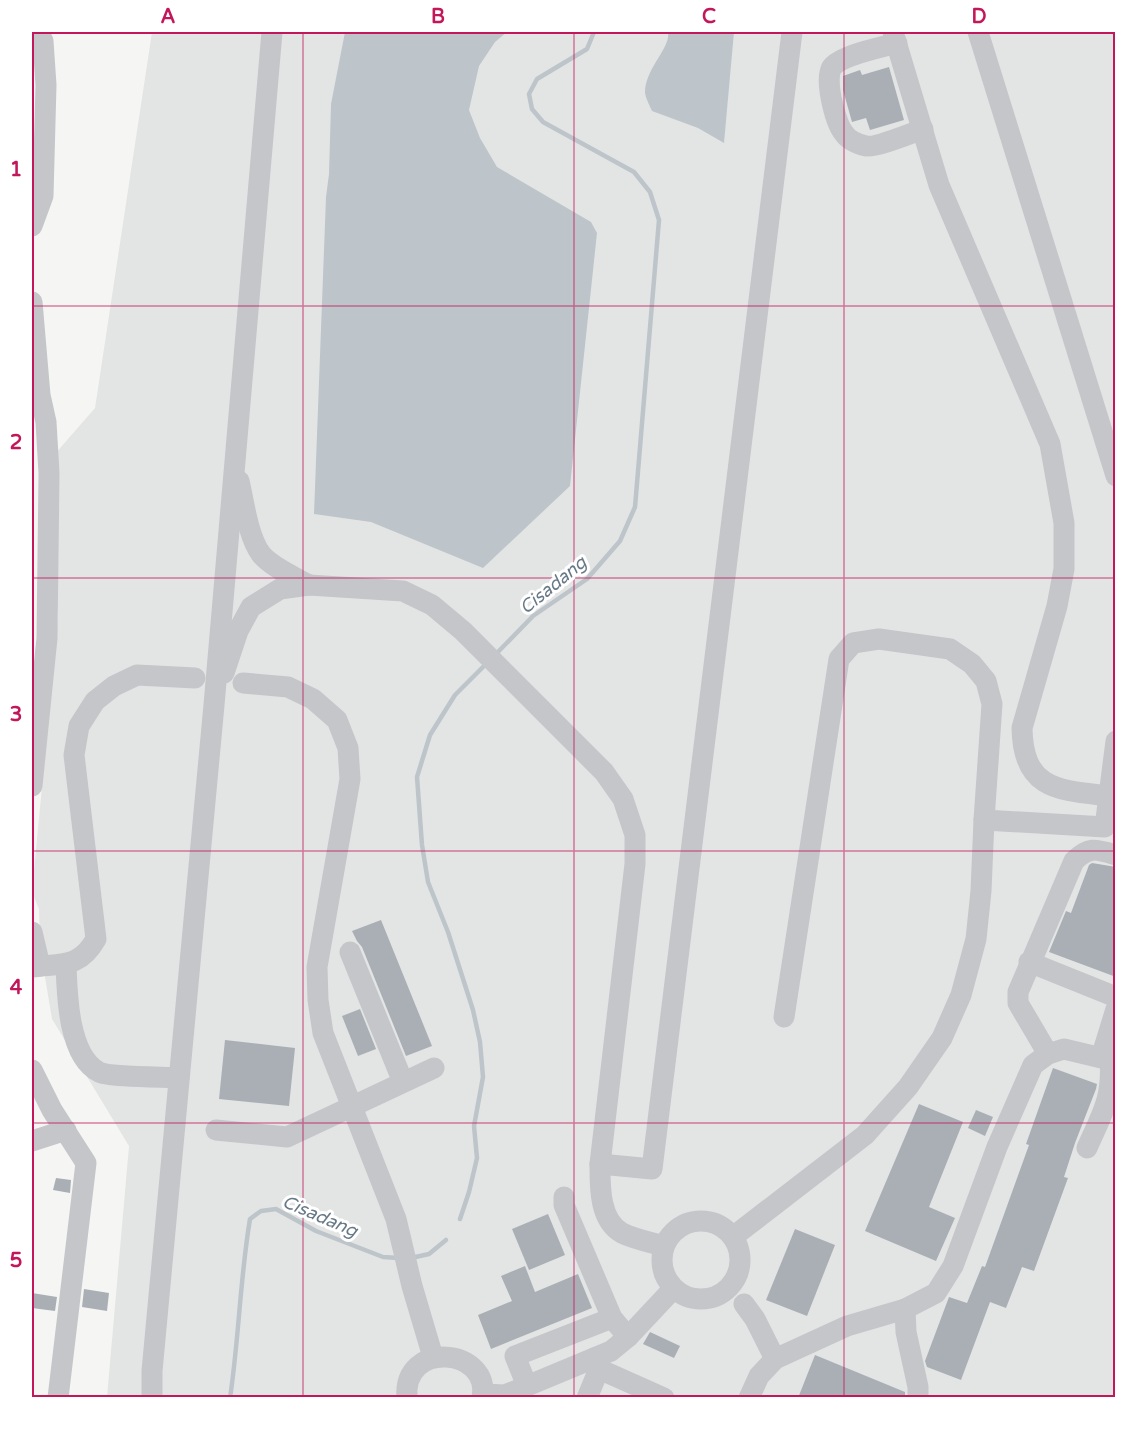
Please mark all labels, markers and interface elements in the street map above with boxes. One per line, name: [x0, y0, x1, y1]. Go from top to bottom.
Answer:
text: A: [161, 5, 176, 29]
text: B: [431, 5, 445, 29]
text: C: [702, 5, 716, 29]
text: D: [971, 5, 987, 29]
text: 1: [10, 158, 22, 182]
text: 2: [10, 431, 22, 455]
water label: Cisadang: [515, 550, 592, 619]
text: 3: [10, 703, 22, 727]
text: 4: [10, 976, 23, 1000]
water label: Cisadang: [279, 1190, 362, 1242]
text: 5: [10, 1249, 22, 1273]

